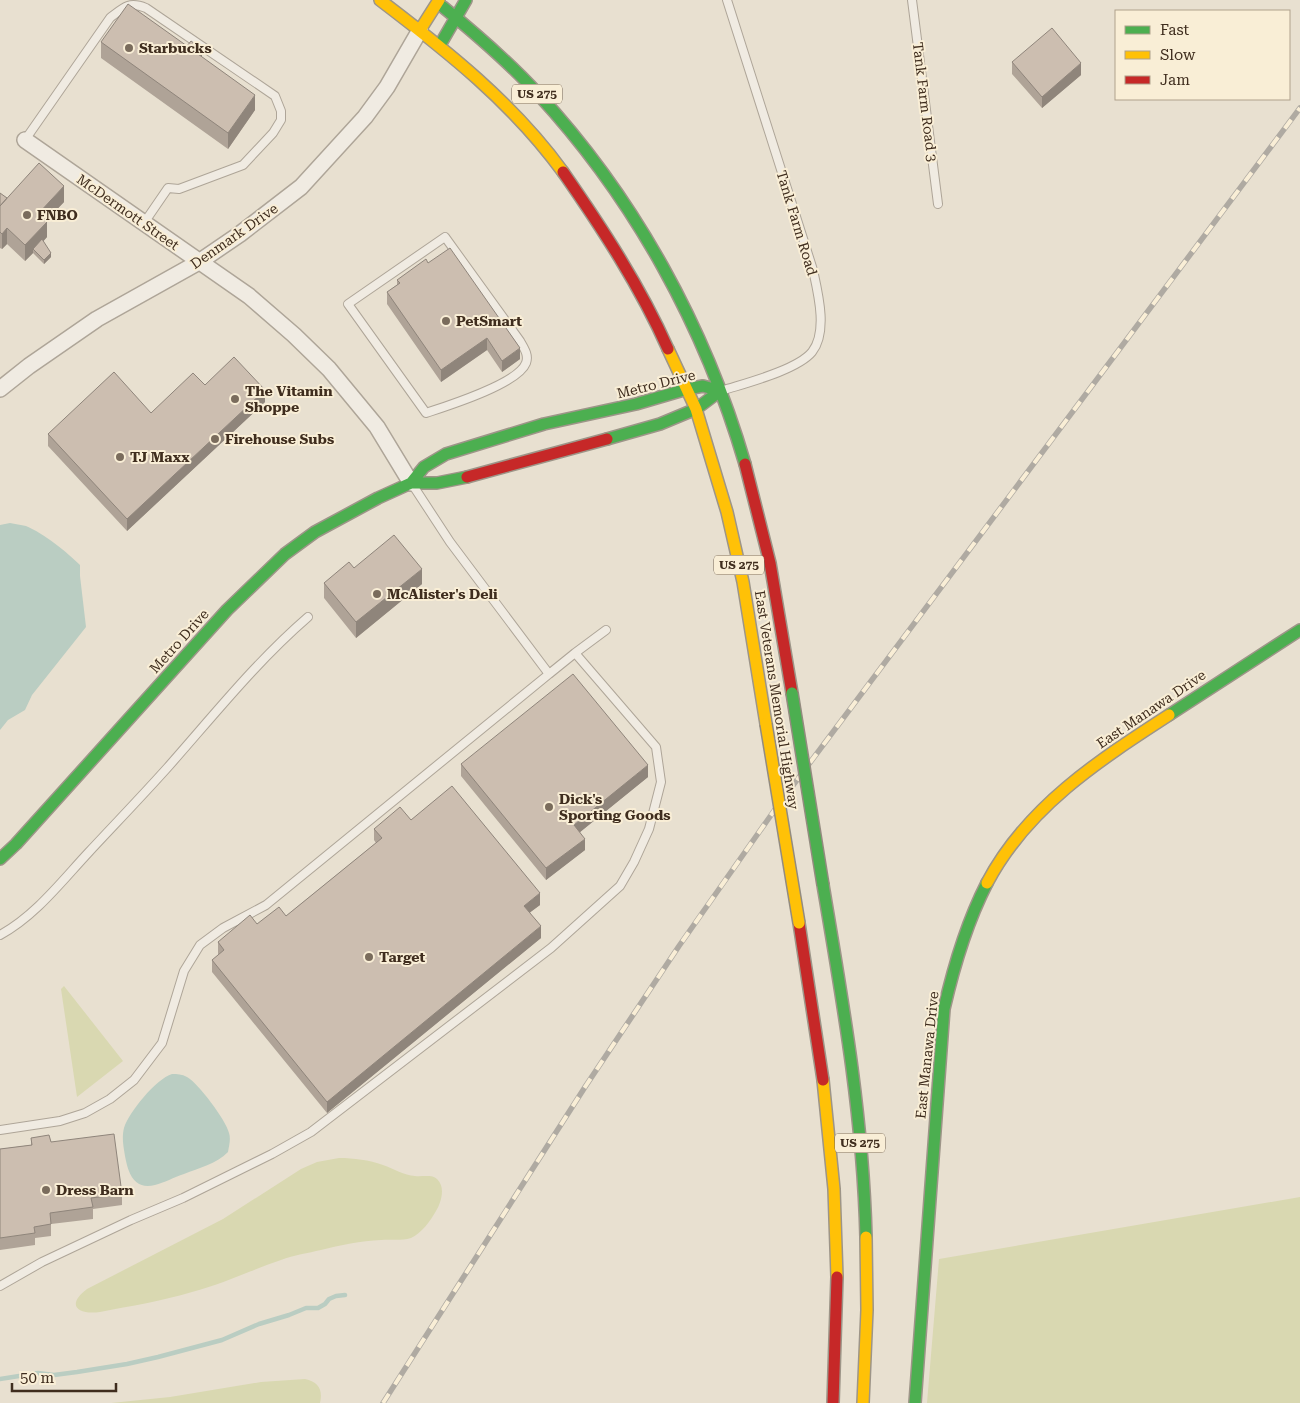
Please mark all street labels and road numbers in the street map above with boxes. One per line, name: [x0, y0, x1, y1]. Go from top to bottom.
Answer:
street label: Tank Farm Road 3: [910, 41, 940, 163]
road number: US 275: [512, 85, 562, 104]
street label: Tank Farm Road: [773, 169, 821, 277]
street label: McDermott Street: [74, 171, 182, 253]
street label: Denmark Drive: [187, 200, 281, 272]
street label: Metro Drive: [615, 366, 697, 401]
road number: US 275: [714, 556, 764, 574]
street label: East Veterans Memorial Highway: [752, 589, 802, 811]
street label: Metro Drive: [146, 606, 212, 676]
street label: East Manawa Drive: [1093, 666, 1209, 751]
street label: East Manawa Drive: [912, 990, 942, 1120]
road number: US 275: [835, 1134, 885, 1152]

